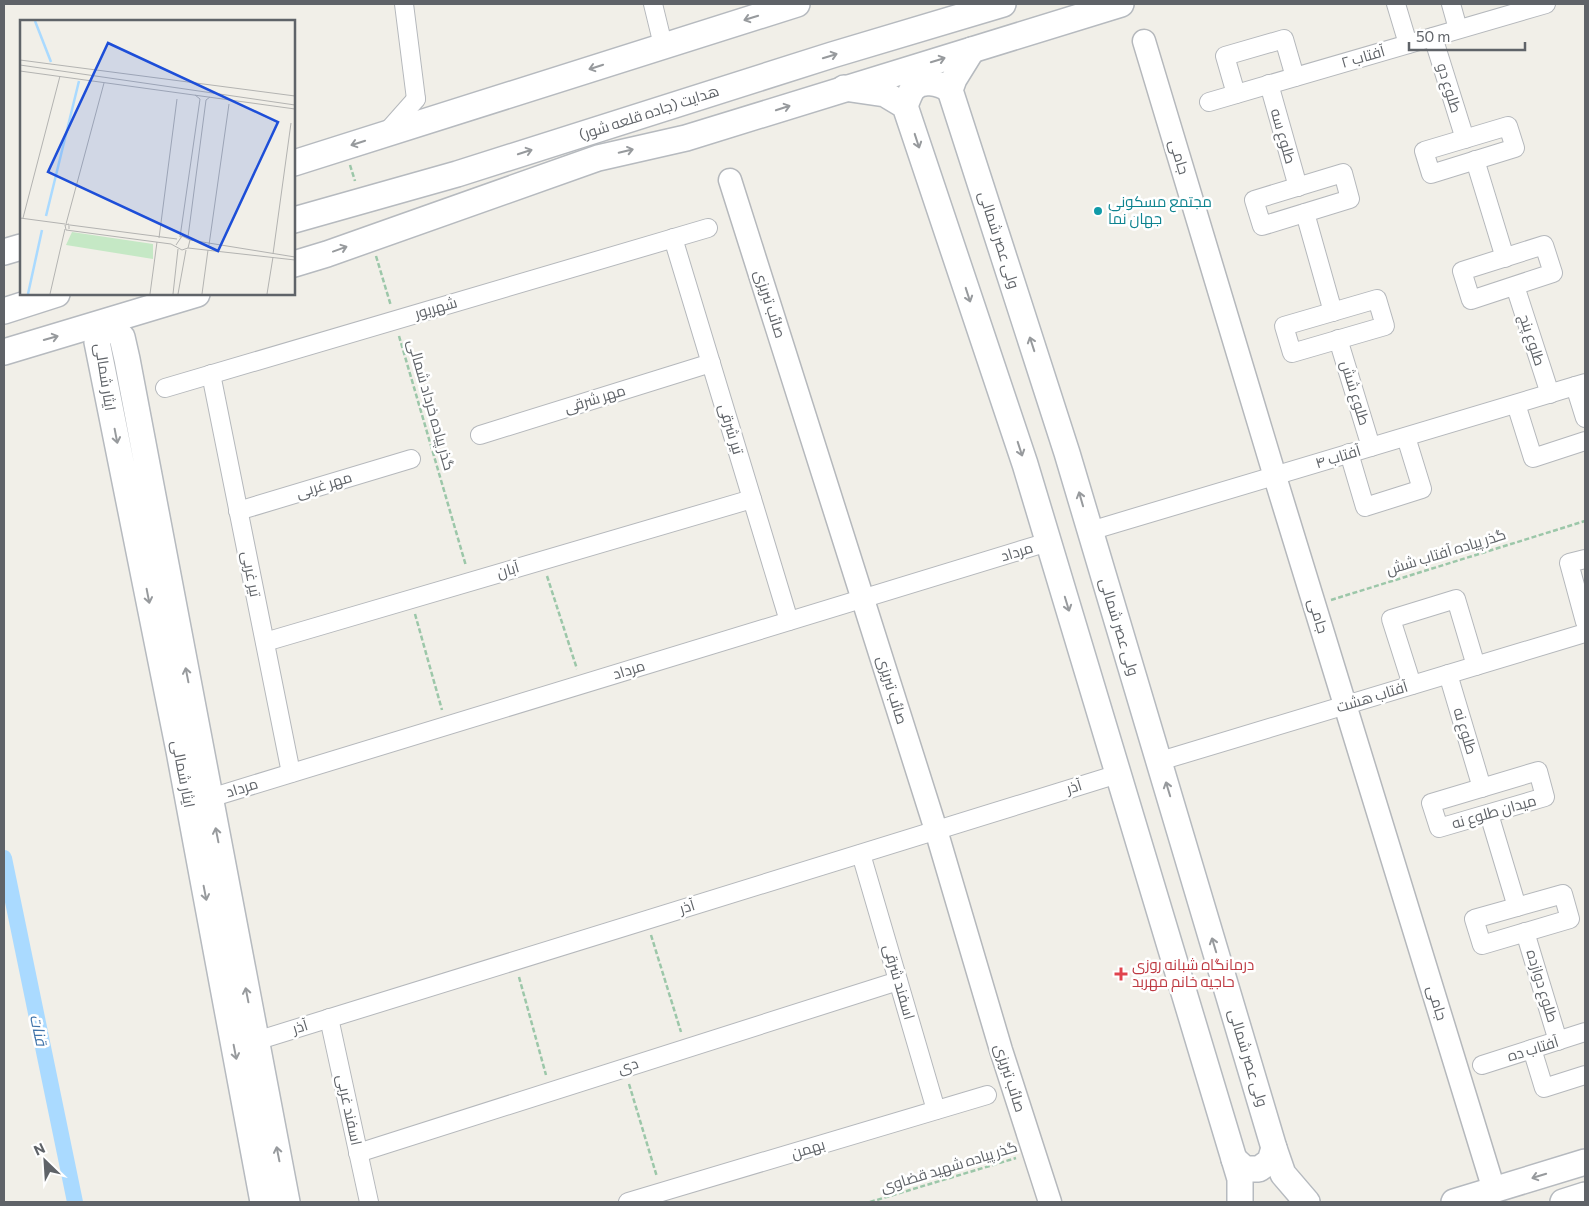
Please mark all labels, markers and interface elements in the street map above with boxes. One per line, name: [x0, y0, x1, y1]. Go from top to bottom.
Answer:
one-way arrow: [743, 14, 759, 24]
inset map: [20, 20, 295, 295]
scale bar: [1409, 20, 1525, 52]
text: 50 m: [1416, 27, 1450, 45]
street label: آفتاب ۲: [1339, 41, 1387, 71]
one-way arrow: [822, 50, 838, 60]
one-way arrow: [930, 55, 946, 65]
street label: طلوع دو: [1431, 61, 1466, 116]
one-way arrow: [588, 63, 604, 72]
street label: هدایت (جاده قلعه شور): [576, 81, 721, 144]
one-way arrow: [774, 103, 790, 112]
street label: طلوع سه: [1265, 106, 1300, 166]
one-way arrow: [912, 132, 922, 148]
street label: جامی: [1164, 137, 1194, 177]
one-way arrow: [350, 139, 366, 149]
one-way arrow: [618, 146, 634, 155]
one-way arrow: [517, 147, 533, 157]
street label: ولی عصر شمالی: [974, 189, 1024, 291]
place label: مجتمع مسکونی جهان نما: [1108, 192, 1212, 229]
marker: مجتمع مسکونی جهان نما: [1092, 205, 1104, 217]
one-way arrow: [332, 244, 347, 253]
street label: صائب تبریزی: [750, 267, 790, 341]
one-way arrow: [964, 286, 973, 302]
street label: شهریور: [411, 292, 460, 324]
street label: طلوع پنج: [1513, 312, 1550, 369]
one-way arrow: [42, 332, 58, 342]
street label: گذر پیاده خرداد شمالی: [403, 337, 459, 473]
one-way arrow: [1027, 337, 1036, 352]
street label: ایثار شمالی: [90, 342, 120, 412]
street label: طلوع شش: [1335, 358, 1374, 428]
street label: مهر شرقی: [562, 380, 628, 418]
street label: تیر شرقی: [714, 401, 748, 457]
one-way arrow: [111, 428, 121, 444]
one-way arrow: [1016, 441, 1025, 456]
street label: آفتاب ۴: [1313, 441, 1363, 471]
street label: مهر غربی: [294, 467, 354, 503]
one-way arrow: [1076, 491, 1086, 507]
street label: گذر پیاده آفتاب شش: [1384, 524, 1508, 580]
street label: مرداد: [998, 538, 1035, 565]
street label: تیر غربی: [237, 549, 265, 599]
street label: آبان: [494, 557, 522, 583]
street label: ولی عصر شمالی: [1095, 576, 1143, 678]
one-way arrow: [143, 587, 153, 603]
one-way arrow: [1063, 596, 1073, 612]
street label: جامی: [1303, 596, 1333, 636]
street label: صائب تبریزی: [872, 653, 912, 727]
street label: مرداد: [610, 656, 647, 683]
one-way arrow: [182, 668, 191, 684]
street label: آفتاب هشت: [1334, 677, 1410, 715]
street label: طلوع نه: [1447, 705, 1482, 757]
street label: ایثار شمالی: [167, 739, 199, 809]
street label: مرداد: [223, 774, 260, 801]
street label: آذر: [1063, 775, 1084, 798]
one-way arrow: [1162, 781, 1172, 797]
street label: میدان طلوع نه: [1449, 790, 1539, 835]
one-way arrow: [212, 827, 222, 843]
one-way arrow: [201, 884, 211, 900]
street label: آذر: [676, 895, 697, 918]
one-way arrow: [1209, 937, 1219, 953]
street label: اسفند شرقی: [879, 942, 919, 1022]
street label: طلوع دوازده: [1521, 947, 1563, 1025]
place label: درمانگاه شبانه‌ روزی حاجیه‌ خانم مهربد: [1132, 955, 1254, 992]
marker: درمانگاه شبانه‌ روزی حاجیه‌ خانم مهربد: [1114, 967, 1128, 981]
street label: جامی: [1422, 983, 1452, 1023]
one-way arrow: [242, 987, 252, 1003]
street label: ولی عصر شمالی: [1224, 1007, 1272, 1109]
water label: قنات: [27, 1012, 52, 1049]
street label: آذر: [289, 1015, 310, 1038]
street label: آفتاب ده: [1505, 1032, 1561, 1064]
street label: صائب تبریزی: [990, 1041, 1030, 1115]
one-way arrow: [231, 1044, 241, 1060]
street label: دی: [615, 1053, 641, 1079]
street label: اسفند غربی: [332, 1073, 366, 1147]
street label: بهمن: [789, 1134, 827, 1164]
north arrow: [20, 1136, 70, 1186]
street label: گذر پیاده شهید قضاوی: [878, 1137, 1020, 1197]
text: N: [31, 1139, 48, 1159]
one-way arrow: [272, 1147, 282, 1163]
one-way arrow: [1531, 1172, 1547, 1182]

